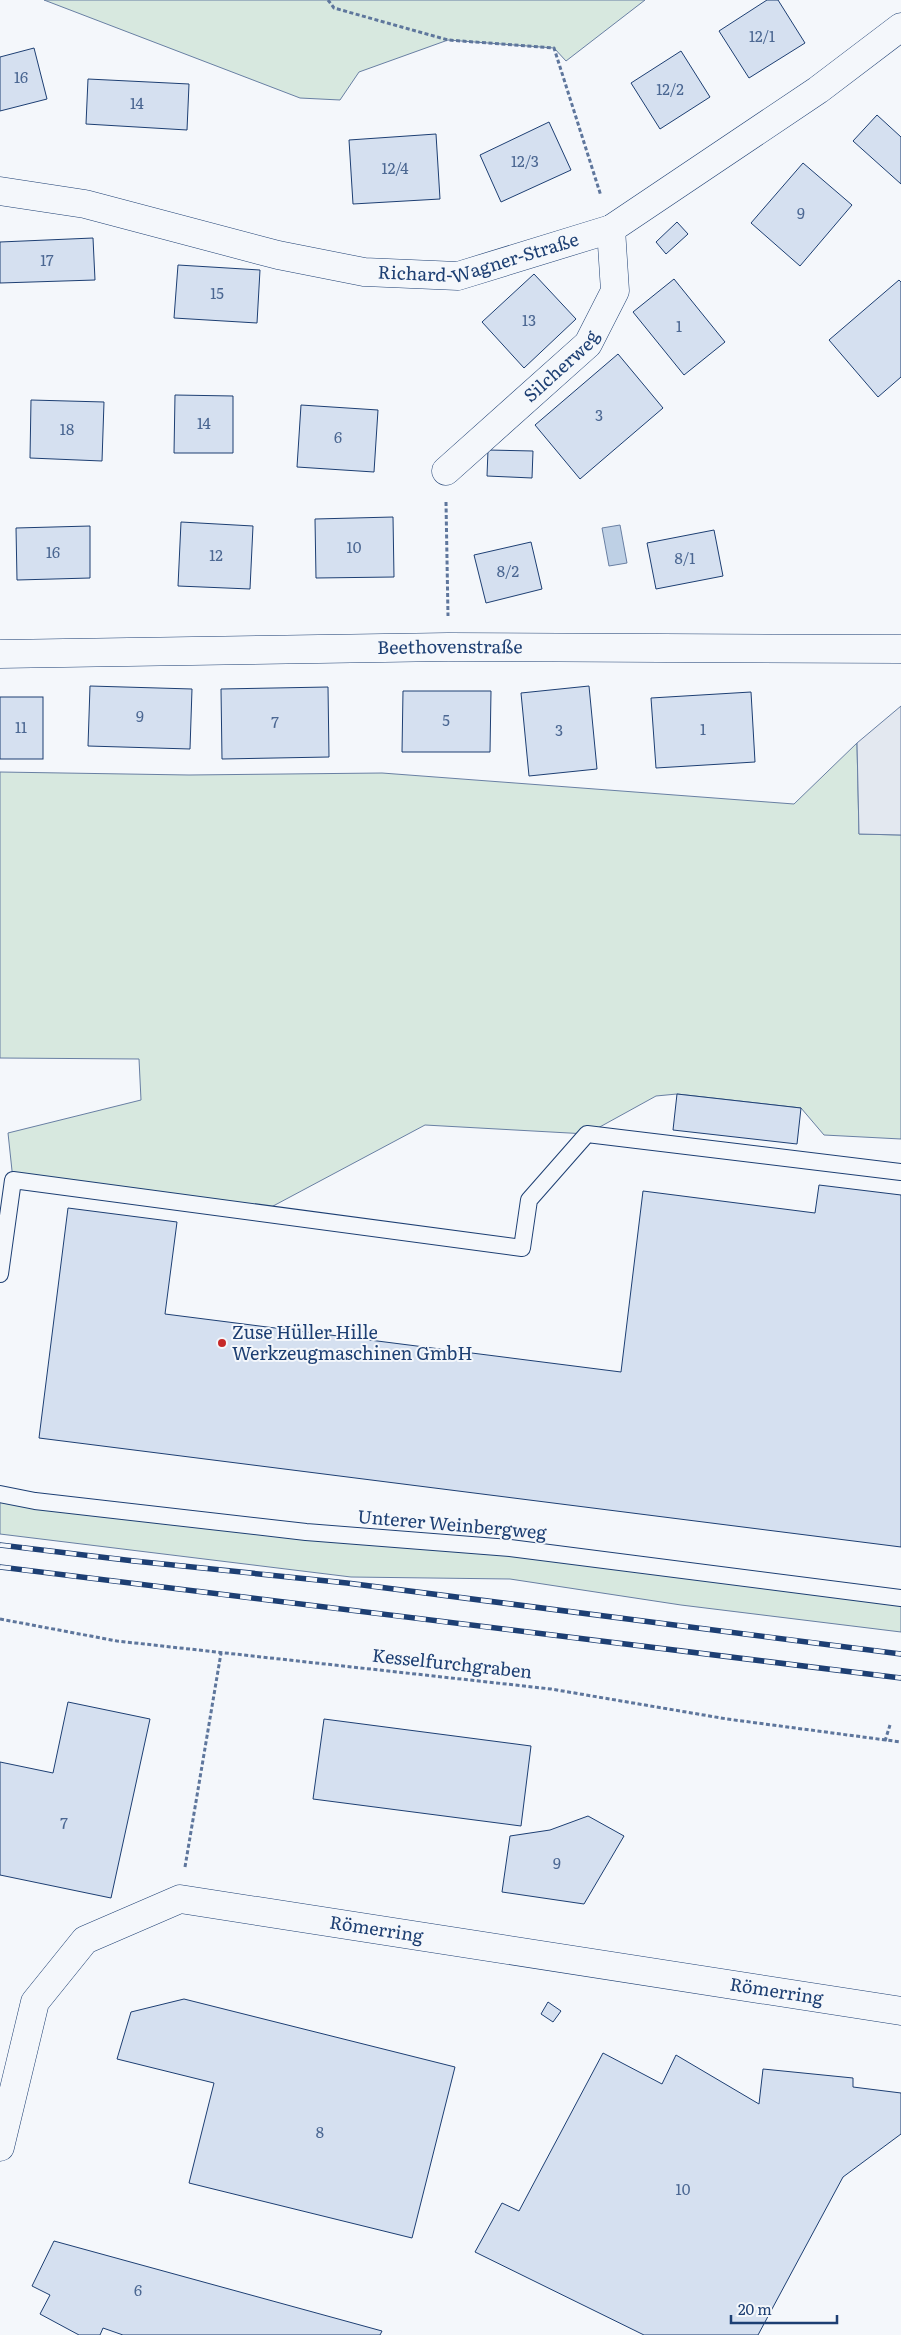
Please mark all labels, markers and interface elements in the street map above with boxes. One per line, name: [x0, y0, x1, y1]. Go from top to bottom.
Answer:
house number: 12/1: [749, 24, 775, 47]
house number: 16: [14, 65, 28, 88]
house number: 12/2: [656, 77, 684, 100]
house number: 14: [130, 91, 144, 114]
house number: 12/3: [511, 149, 539, 172]
house number: 12/4: [382, 156, 408, 179]
house number: 9: [797, 201, 805, 224]
street label: Richard-Wagner-Straße: [377, 225, 582, 289]
house number: 17: [40, 248, 54, 271]
house number: 15: [210, 281, 224, 304]
house number: 13: [522, 308, 536, 331]
house number: 1: [676, 314, 682, 337]
street label: Silcherweg: [517, 325, 605, 408]
house number: 3: [595, 403, 603, 426]
house number: 14: [197, 411, 211, 434]
house number: 18: [60, 417, 74, 440]
house number: 6: [334, 425, 342, 448]
house number: 10: [347, 535, 362, 558]
house number: 16: [46, 540, 60, 563]
house number: 12: [209, 543, 223, 566]
house number: 8/1: [675, 546, 695, 569]
house number: 8/2: [497, 559, 520, 582]
street label: Beethovenstraße: [377, 632, 523, 660]
house number: 9: [136, 704, 144, 727]
house number: 5: [442, 708, 450, 731]
house number: 7: [271, 710, 279, 733]
house number: 11: [15, 715, 27, 738]
house number: 1: [700, 717, 706, 740]
house number: 3: [555, 718, 563, 741]
place label: Zuse Hüller Hille Werkzeugmaschinen GmbH: [232, 1318, 473, 1366]
marker: Zuse Hüller Hille Werkzeugmaschinen GmbH: [216, 1337, 228, 1349]
street label: Unterer Weinbergweg: [357, 1502, 549, 1545]
street label: Kesselfurchgraben: [371, 1641, 534, 1684]
house number: 7: [60, 1811, 68, 1834]
house number: 9: [553, 1851, 561, 1874]
street label: Römerring: [328, 1907, 426, 1949]
street label: Römerring: [728, 1970, 826, 2011]
house number: 8: [316, 2120, 324, 2143]
house number: 10: [676, 2177, 691, 2200]
house number: 6: [134, 2278, 142, 2301]
scale bar: [731, 2292, 837, 2324]
text: 20 m: [738, 2297, 772, 2320]

